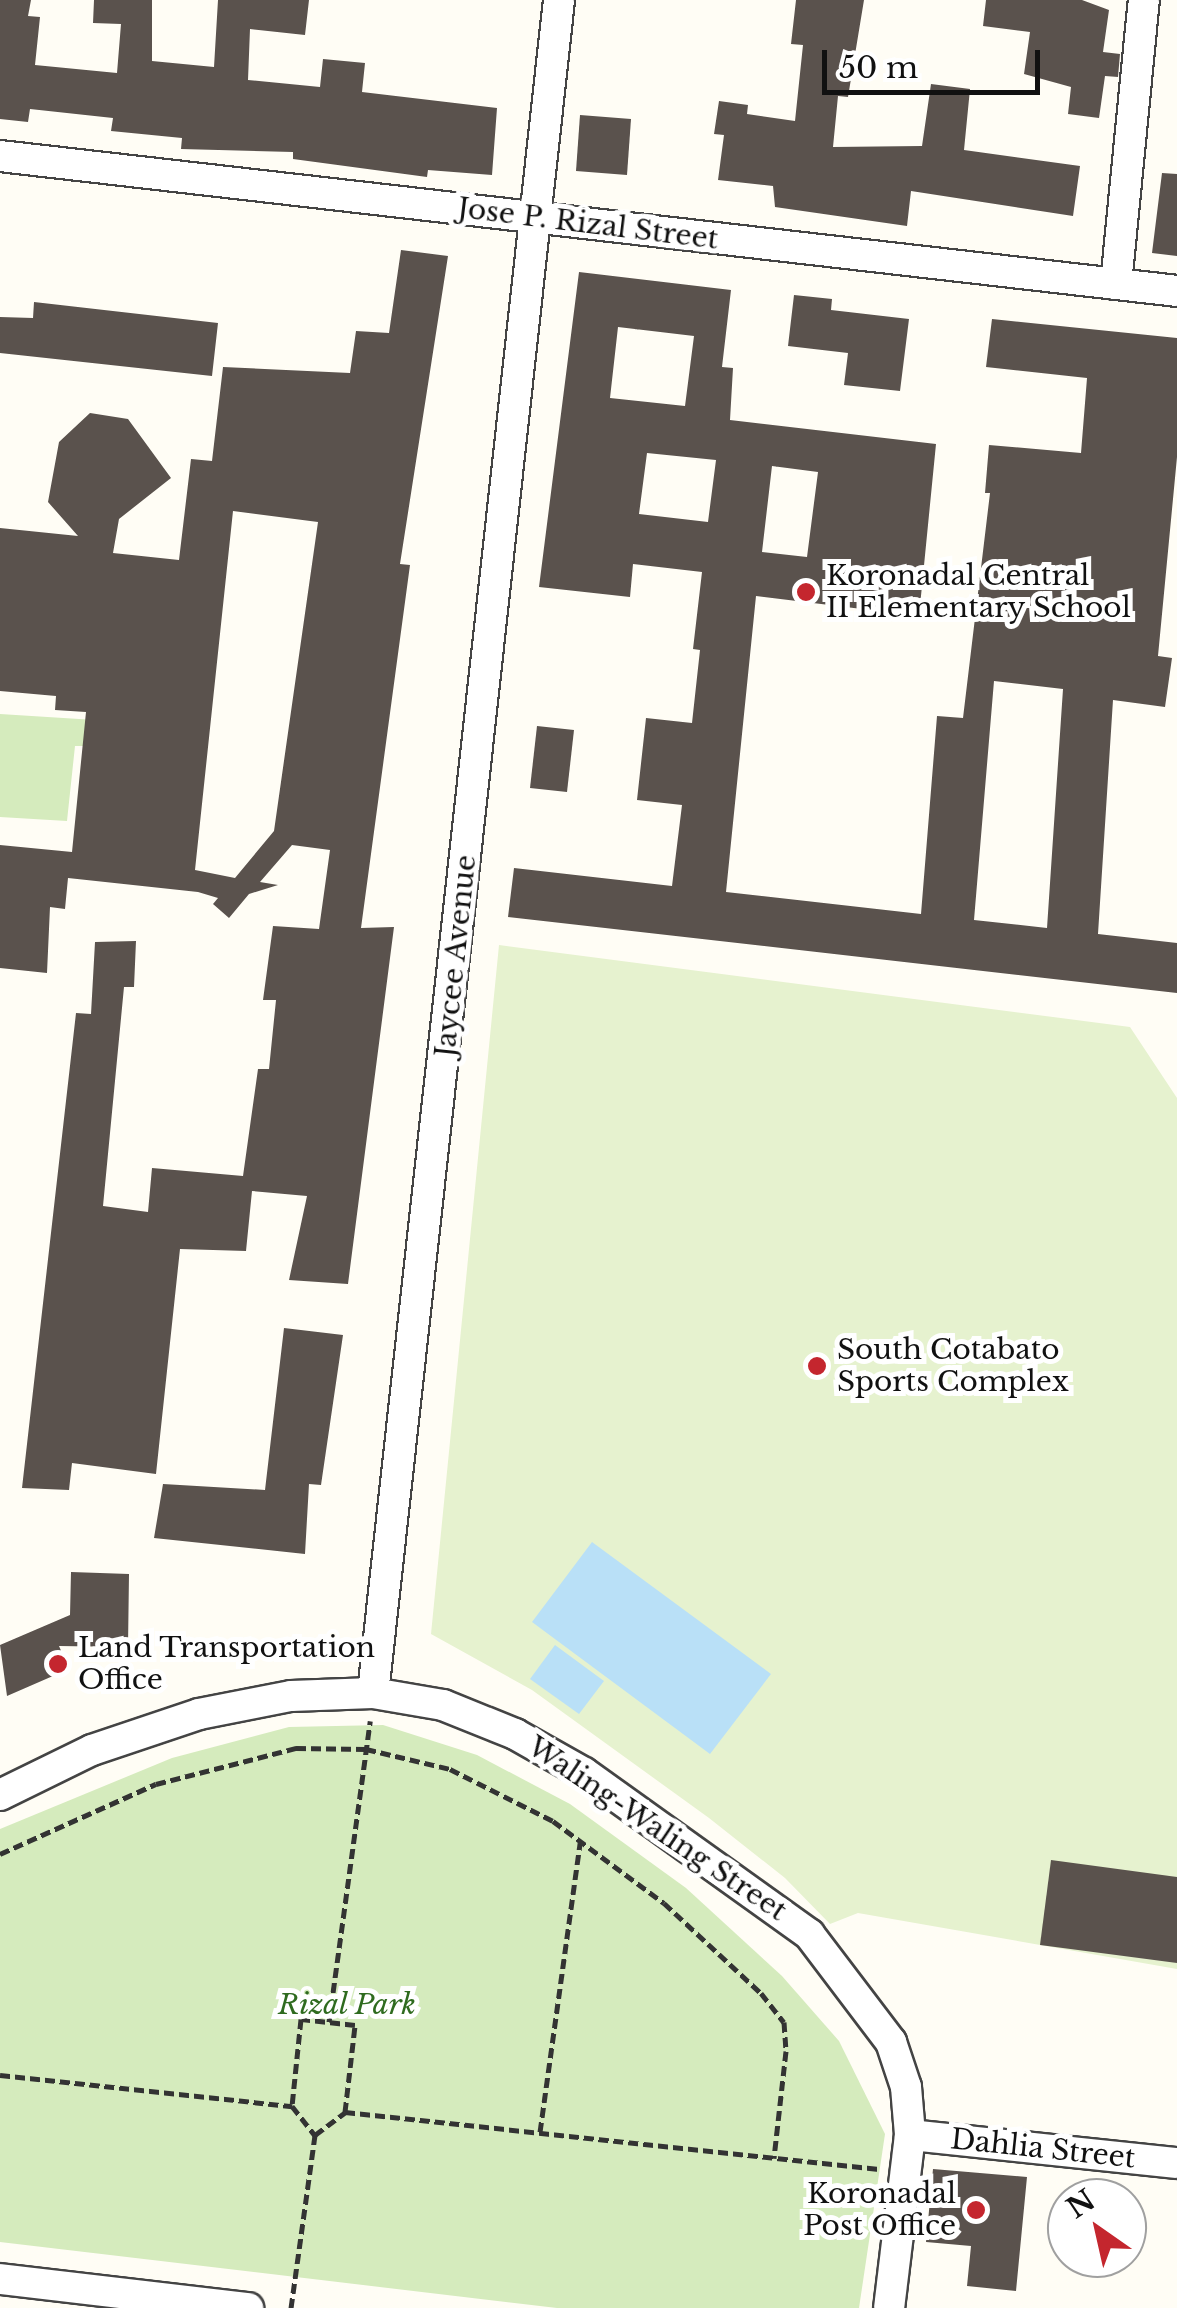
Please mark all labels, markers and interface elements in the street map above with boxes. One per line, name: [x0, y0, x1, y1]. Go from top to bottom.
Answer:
scale bar: [827, 30, 1044, 92]
text: 50 m: [839, 49, 918, 86]
street label: Jose P. Rizal Street: [456, 191, 720, 257]
place label: Koronadal Central II Elementary School: [826, 559, 1132, 625]
marker: Koronadal Central II Elementary School: [795, 581, 817, 603]
street label: Jaycee Avenue: [429, 853, 483, 1059]
place label: South Cotabato Sports Complex: [837, 1333, 1069, 1399]
marker: South Cotabato Sports Complex: [806, 1355, 828, 1377]
place label: Land Transportation Office: [78, 1631, 376, 1697]
marker: Land Transportation Office: [47, 1653, 69, 1675]
street label: Waling-Waling Street: [521, 1730, 793, 1928]
park label: Rizal Park: [278, 1988, 416, 2022]
street label: Dahlia Street: [949, 2123, 1137, 2175]
place label: Koronadal Post Office: [803, 2177, 956, 2243]
north arrow: [1047, 2178, 1147, 2278]
text: N: [1060, 2183, 1102, 2226]
marker: Koronadal Post Office: [965, 2199, 987, 2221]

